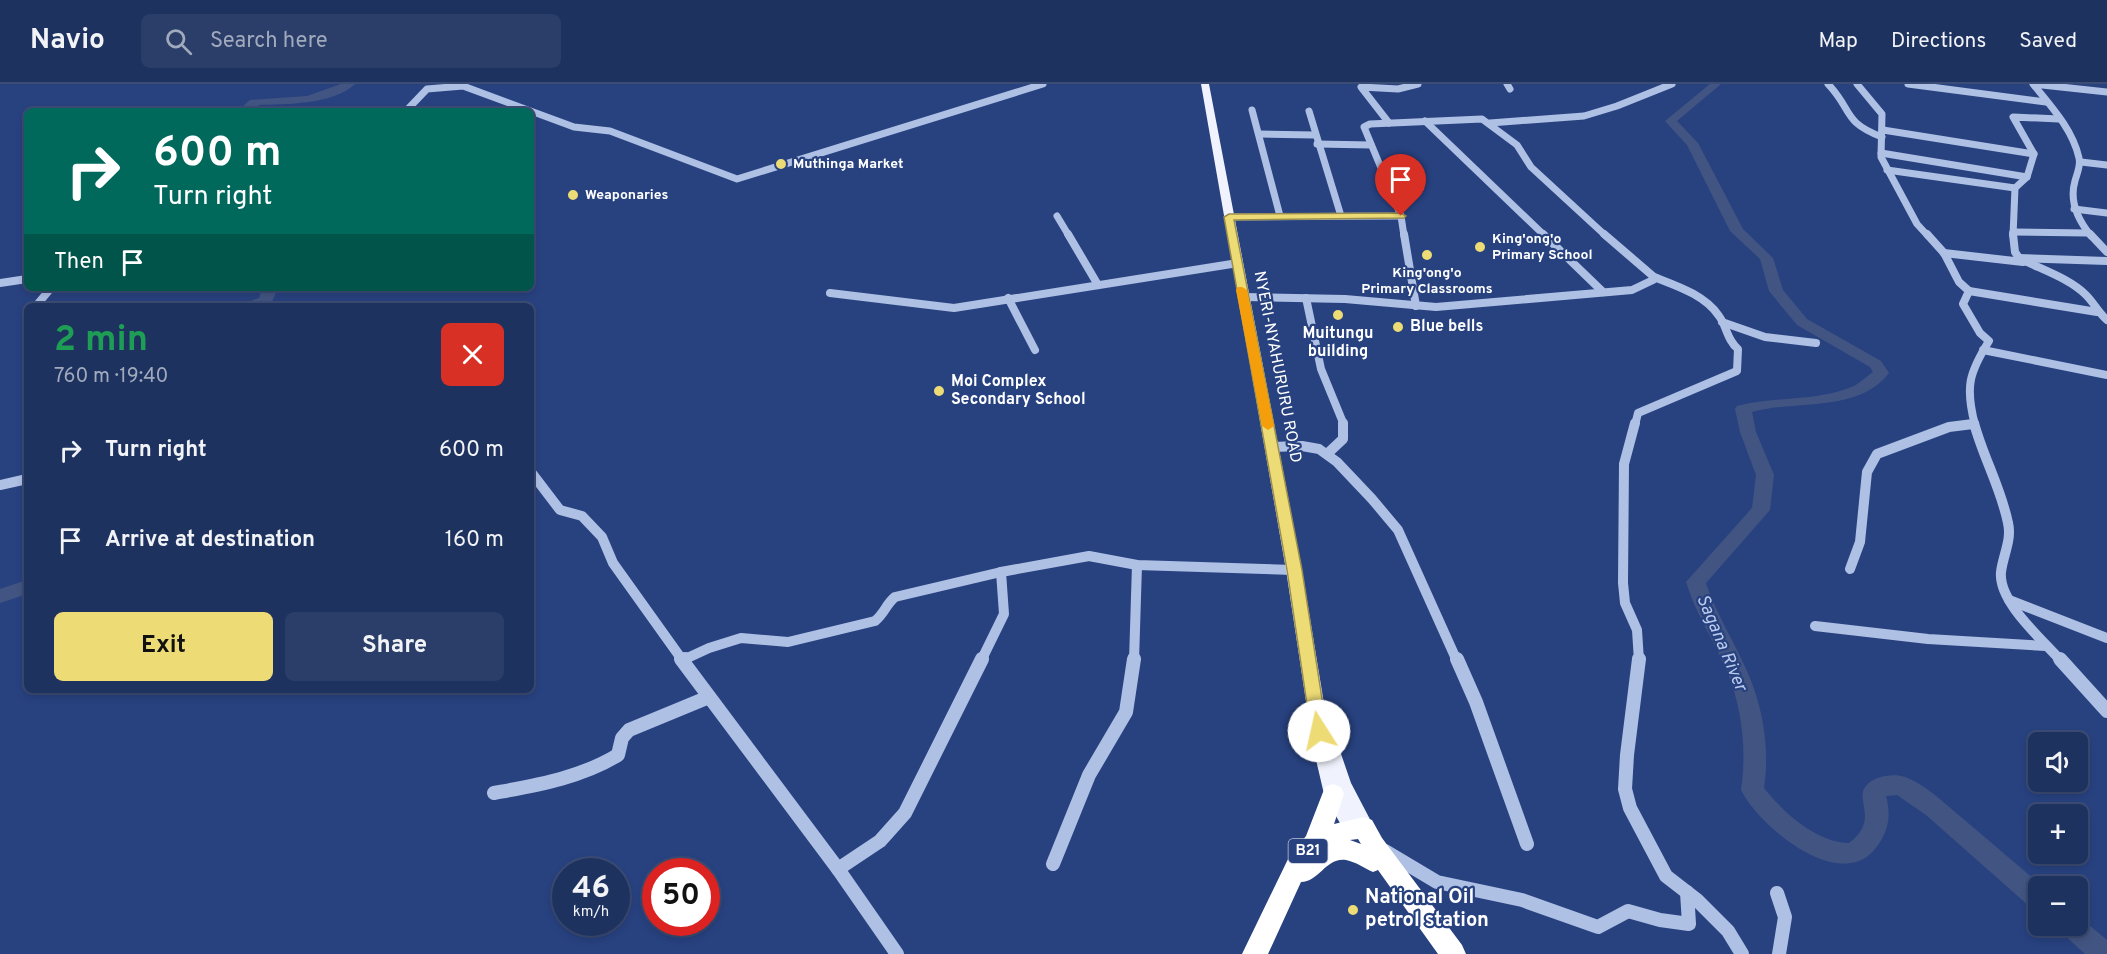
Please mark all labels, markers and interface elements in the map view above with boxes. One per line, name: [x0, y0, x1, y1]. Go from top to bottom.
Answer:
search box: [141, 14, 561, 68]
text: Navio: [30, 23, 105, 59]
icon: search: [162, 25, 195, 58]
text: Search here: [210, 28, 327, 55]
text: Map: [1818, 28, 1858, 55]
text: Directions: [1891, 28, 1986, 55]
text: Saved: [2019, 28, 2077, 55]
text: 600 m: [153, 128, 282, 181]
icon: right: [54, 132, 132, 210]
pin: [1375, 154, 1426, 216]
place label: Muthinga Market: [793, 156, 904, 173]
marker: Muthinga Market: [774, 157, 788, 171]
icon: arrive: [1384, 163, 1417, 196]
text: Turn right: [153, 180, 272, 214]
place label: Weaponaries: [585, 187, 668, 204]
marker: Weaponaries: [566, 188, 580, 202]
place label: King'ong'o Primary School: [1492, 231, 1593, 264]
marker: King'ong'o Primary School: [1473, 240, 1487, 254]
icon: arrive: [116, 246, 149, 279]
marker: King'ong'o Primary Classrooms: [1420, 248, 1434, 262]
text: Then: [54, 249, 104, 276]
place label: King'ong'o Primary Classrooms: [1361, 265, 1493, 298]
street label: NYERI-NYAHURURU ROAD: [1249, 269, 1305, 465]
marker: Muitungu building: [1331, 308, 1345, 322]
place label: Blue bells: [1410, 317, 1483, 337]
text: 2 min: [54, 318, 148, 364]
marker: Blue bells: [1391, 320, 1405, 334]
button: close: [441, 323, 504, 386]
place label: Muitungu building: [1302, 324, 1374, 362]
text: 760 m · 19:40: [54, 364, 168, 390]
place label: Moi Complex Secondary School: [951, 372, 1086, 410]
marker: Moi Complex Secondary School: [932, 384, 946, 398]
icon: right: [54, 434, 87, 467]
text: Turn right: [105, 437, 207, 464]
text: 600 m: [439, 437, 504, 464]
icon: arrive: [54, 524, 87, 557]
text: Arrive at destination: [105, 527, 315, 554]
text: 160 m: [445, 527, 504, 554]
water label: Sagana River: [1690, 591, 1753, 697]
button: Exit: [54, 612, 273, 681]
button: Share: [285, 612, 504, 681]
position arrow: [1287, 699, 1351, 763]
map controls: [2028, 732, 2088, 936]
button: sound: [2028, 732, 2088, 792]
button: +: [2028, 804, 2088, 864]
road number: B21: [1288, 839, 1328, 863]
speed limit sign: 50: [642, 858, 720, 936]
text: 46: [572, 871, 610, 908]
button: −: [2028, 876, 2088, 936]
place label: National Oil petrol station: [1365, 885, 1489, 934]
text: km/h: [573, 903, 609, 922]
marker: National Oil petrol station: [1346, 903, 1360, 917]

